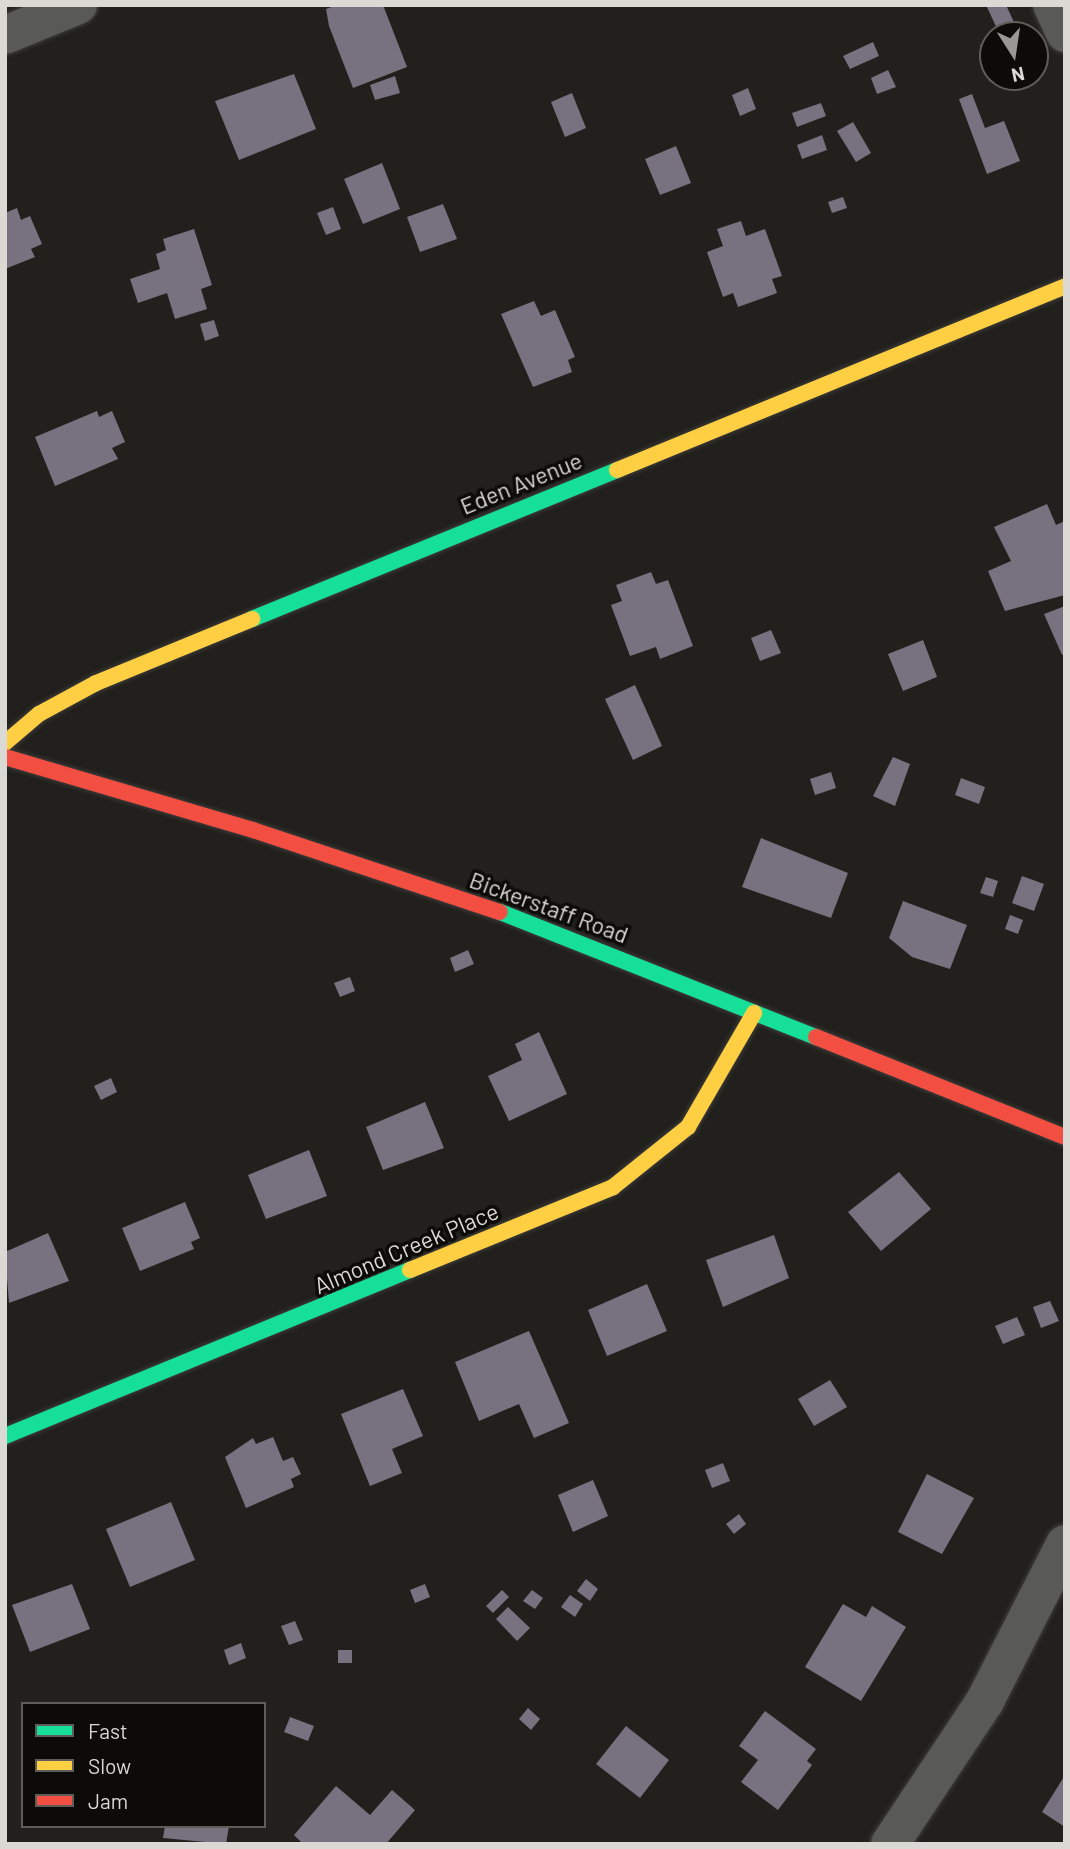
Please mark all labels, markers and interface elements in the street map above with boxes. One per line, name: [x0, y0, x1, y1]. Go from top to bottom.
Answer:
north arrow: [979, 21, 1049, 91]
text: N: [1009, 63, 1027, 88]
street label: Eden Avenue: [456, 446, 586, 520]
street label: Bickerstaff Road: [466, 866, 632, 948]
street label: Almond Creek Place: [310, 1197, 502, 1299]
legend: [21, 1702, 266, 1828]
text: Fast: [88, 1718, 128, 1743]
text: Slow: [88, 1753, 131, 1778]
text: Jam: [88, 1788, 128, 1813]

